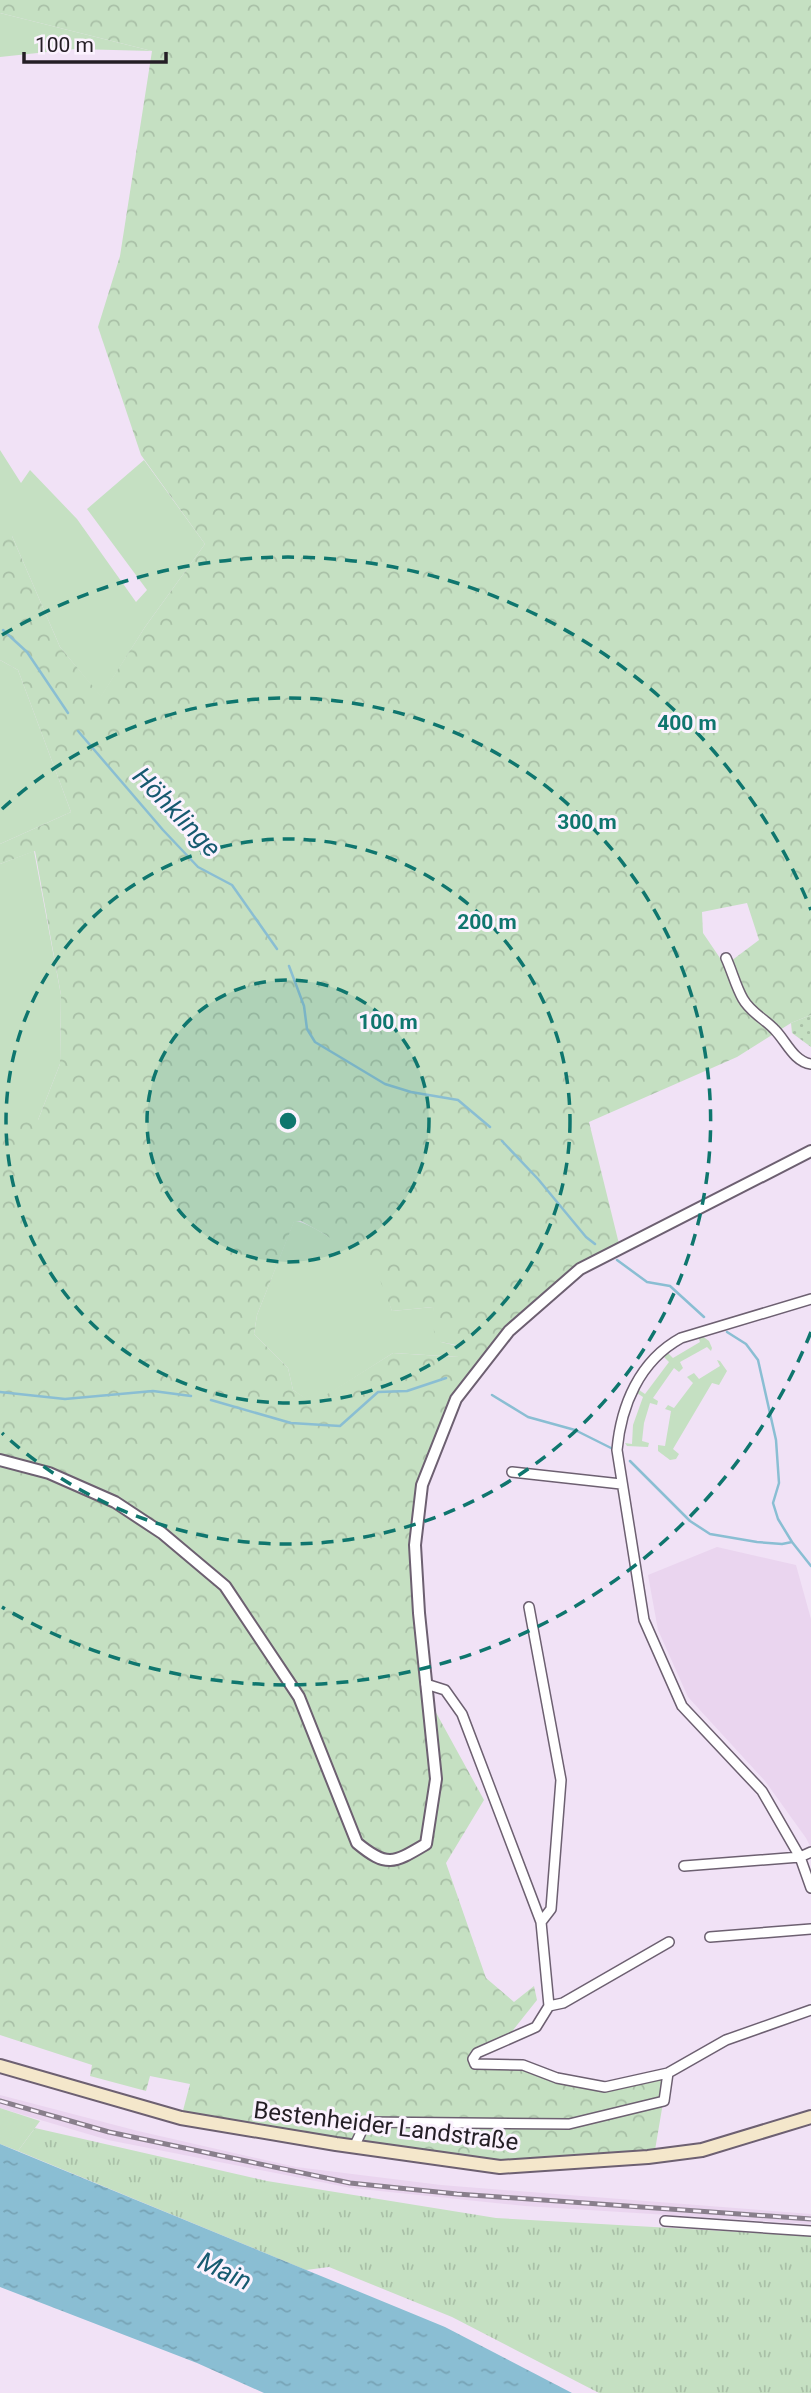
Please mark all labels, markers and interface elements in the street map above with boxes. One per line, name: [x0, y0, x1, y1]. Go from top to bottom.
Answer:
scale bar: [24, 21, 166, 65]
text: 100 m: [35, 33, 94, 57]
text: 400 m: [657, 711, 717, 735]
water label: Höhklinge: [127, 761, 227, 863]
text: 300 m: [557, 810, 617, 834]
text: 200 m: [457, 910, 517, 934]
text: 100 m: [358, 1010, 418, 1034]
centre of rings: [276, 1109, 300, 1133]
street label: Bestenheider Landstraße: [252, 2096, 520, 2156]
water label: Main: [193, 2246, 257, 2296]

